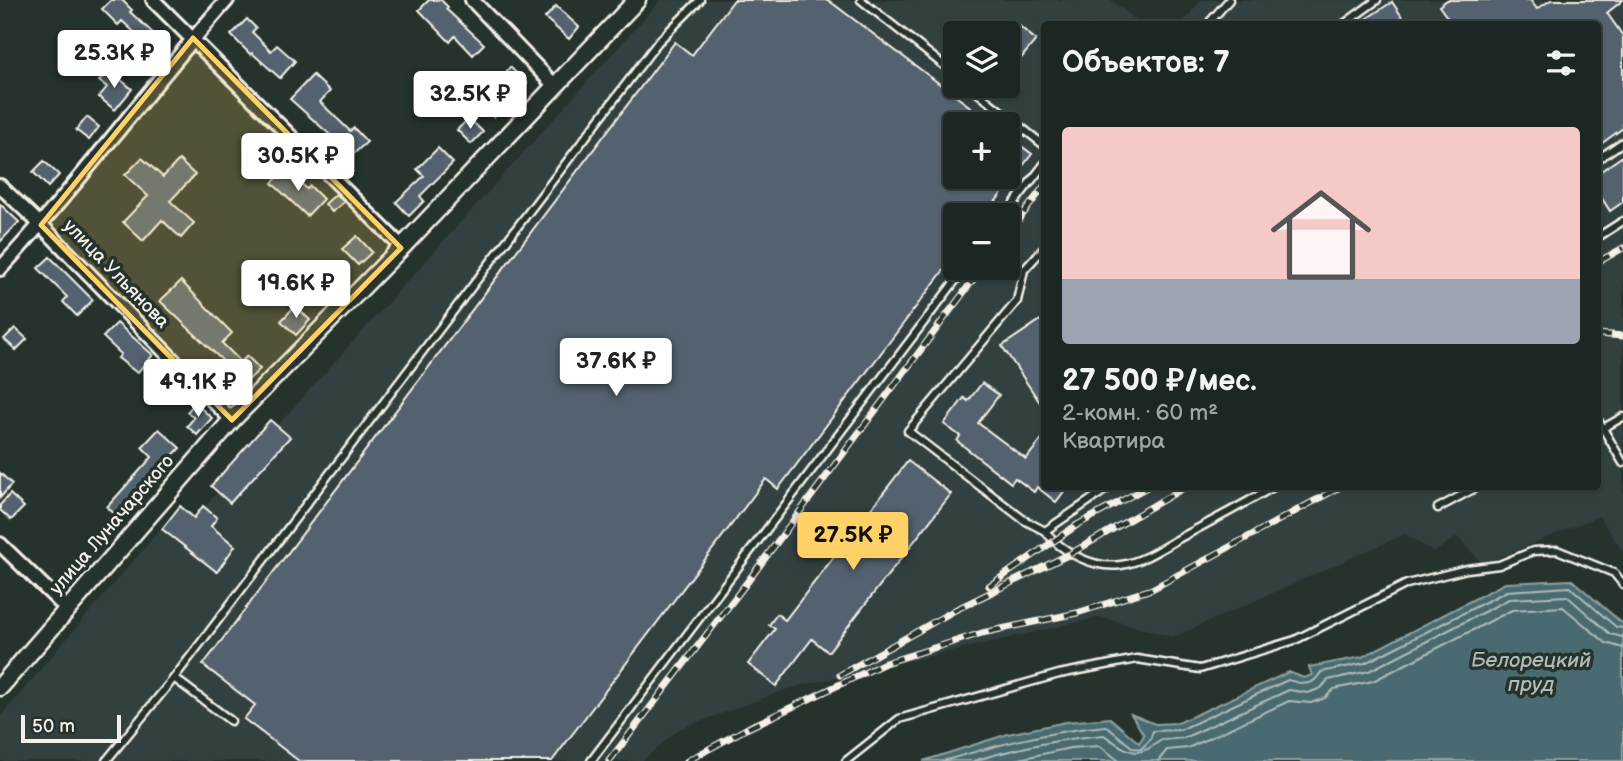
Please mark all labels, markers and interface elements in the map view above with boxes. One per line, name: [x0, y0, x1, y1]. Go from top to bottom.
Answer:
map controls: [943, 21, 1020, 280]
button: layers: [943, 21, 1020, 98]
pin: 25.3K ₽: [49, 31, 179, 90]
text: 25.3K ₽: [74, 39, 154, 67]
icon: filters: [1542, 44, 1580, 82]
text: Объектов: 7: [1062, 45, 1230, 81]
pin: 32.5K ₽: [405, 72, 535, 131]
text: 32.5K ₽: [430, 80, 510, 108]
button: +: [943, 112, 1020, 189]
pin: 30.5K ₽: [233, 134, 363, 193]
text: 30.5K ₽: [257, 142, 339, 170]
icon: home: [1258, 172, 1384, 298]
button: −: [943, 203, 1020, 280]
street label: улица Ульянова: [58, 215, 174, 333]
pin: 19.6K ₽: [231, 260, 361, 320]
text: 19.6K ₽: [257, 269, 335, 297]
pin: 37.6K ₽: [551, 338, 681, 398]
text: 37.6K ₽: [576, 347, 656, 375]
pin: 49.1K ₽: [133, 360, 263, 419]
text: 27 500 ₽/мес.: [1062, 363, 1257, 399]
text: 49.1K ₽: [159, 368, 237, 396]
text: 2-комн. · 60 m²: [1062, 399, 1218, 427]
text: Квартира: [1062, 427, 1165, 455]
street label: улица Луначарского: [45, 450, 179, 600]
pin: 27.5K ₽: [788, 512, 918, 572]
text: 27.5K ₽: [813, 521, 893, 549]
water label: Белорецкий пруд: [1471, 648, 1591, 697]
scale bar: [21, 712, 121, 744]
text: 50 m: [32, 715, 75, 738]

